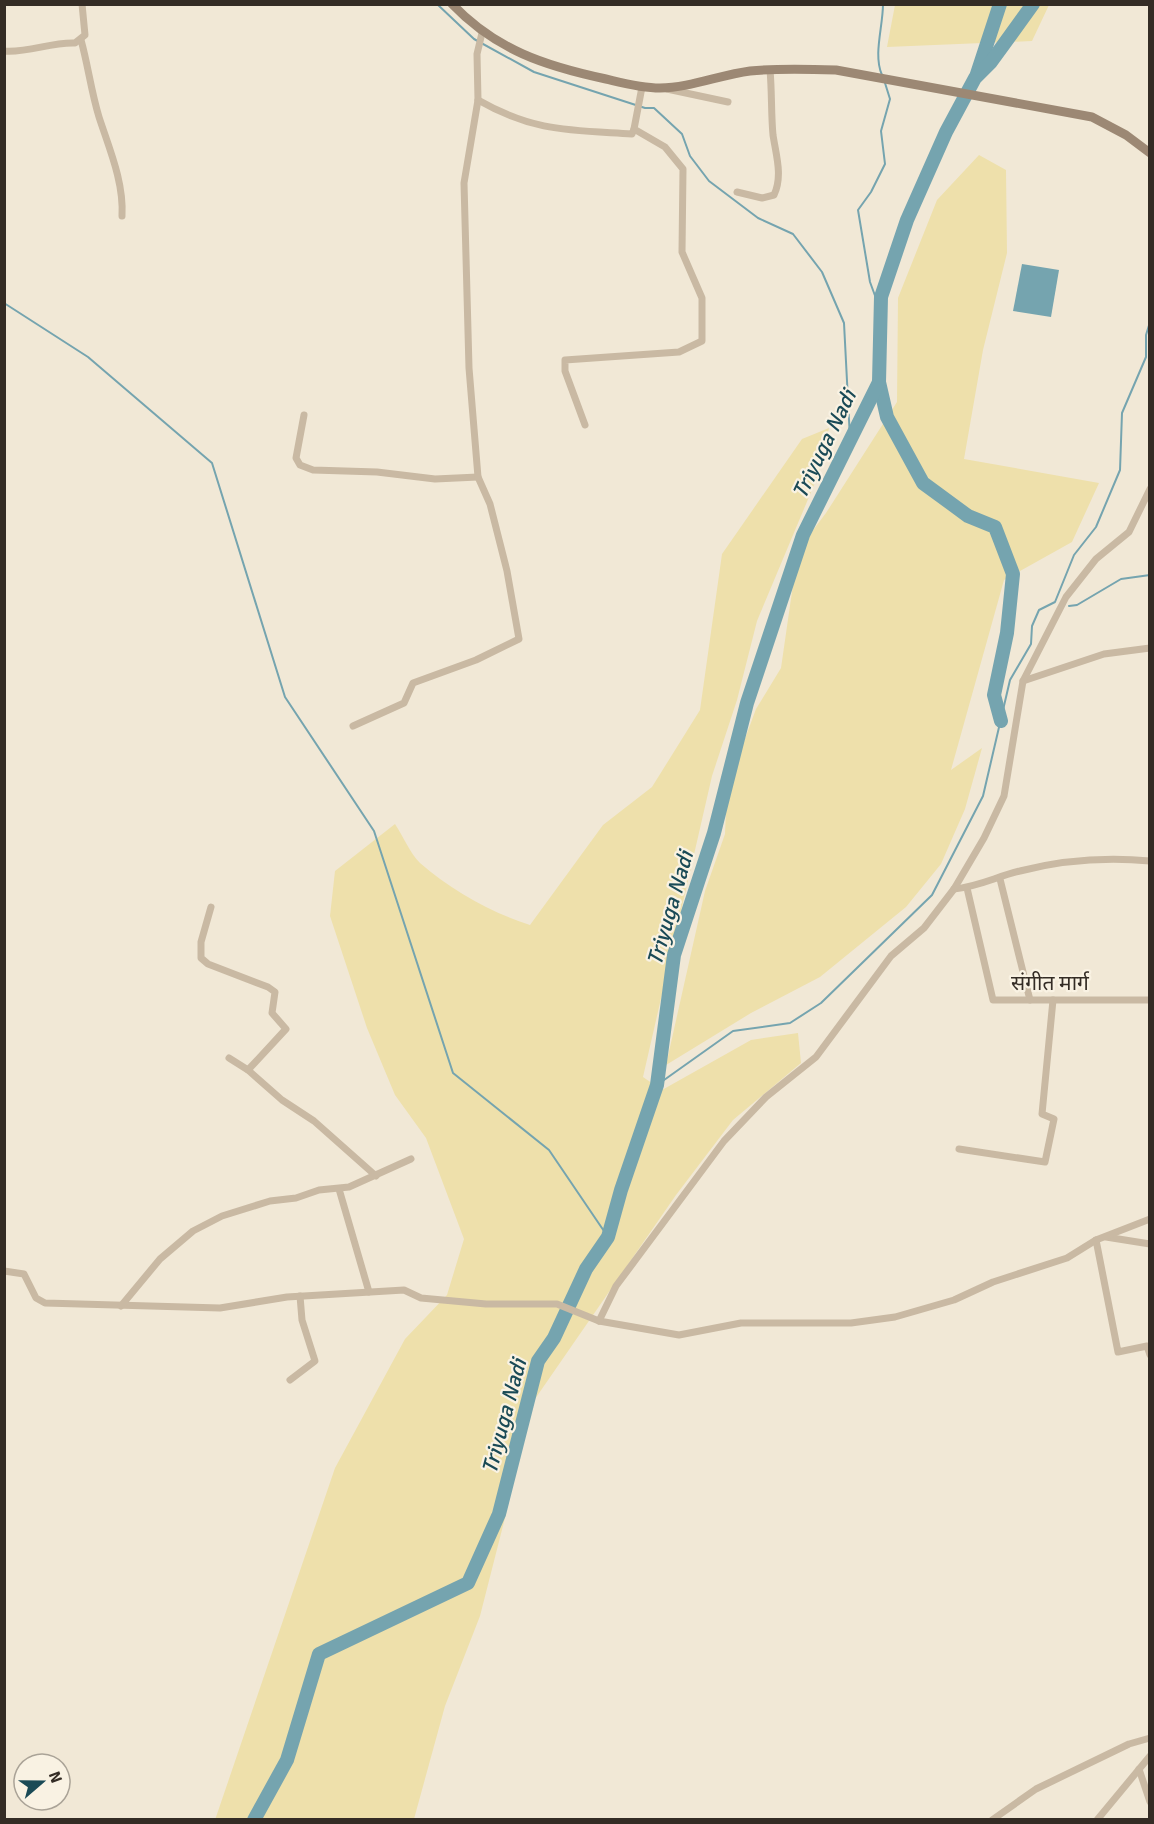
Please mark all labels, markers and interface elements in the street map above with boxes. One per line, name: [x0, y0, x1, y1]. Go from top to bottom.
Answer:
water label: Triyuga Nadi: [786, 383, 863, 503]
water label: Triyuga Nadi: [641, 846, 700, 968]
street label: संगीत मार्ग: [1011, 970, 1090, 996]
water label: Triyuga Nadi: [476, 1354, 533, 1476]
north arrow: [12, 1752, 72, 1812]
text: N: [44, 1769, 66, 1786]

